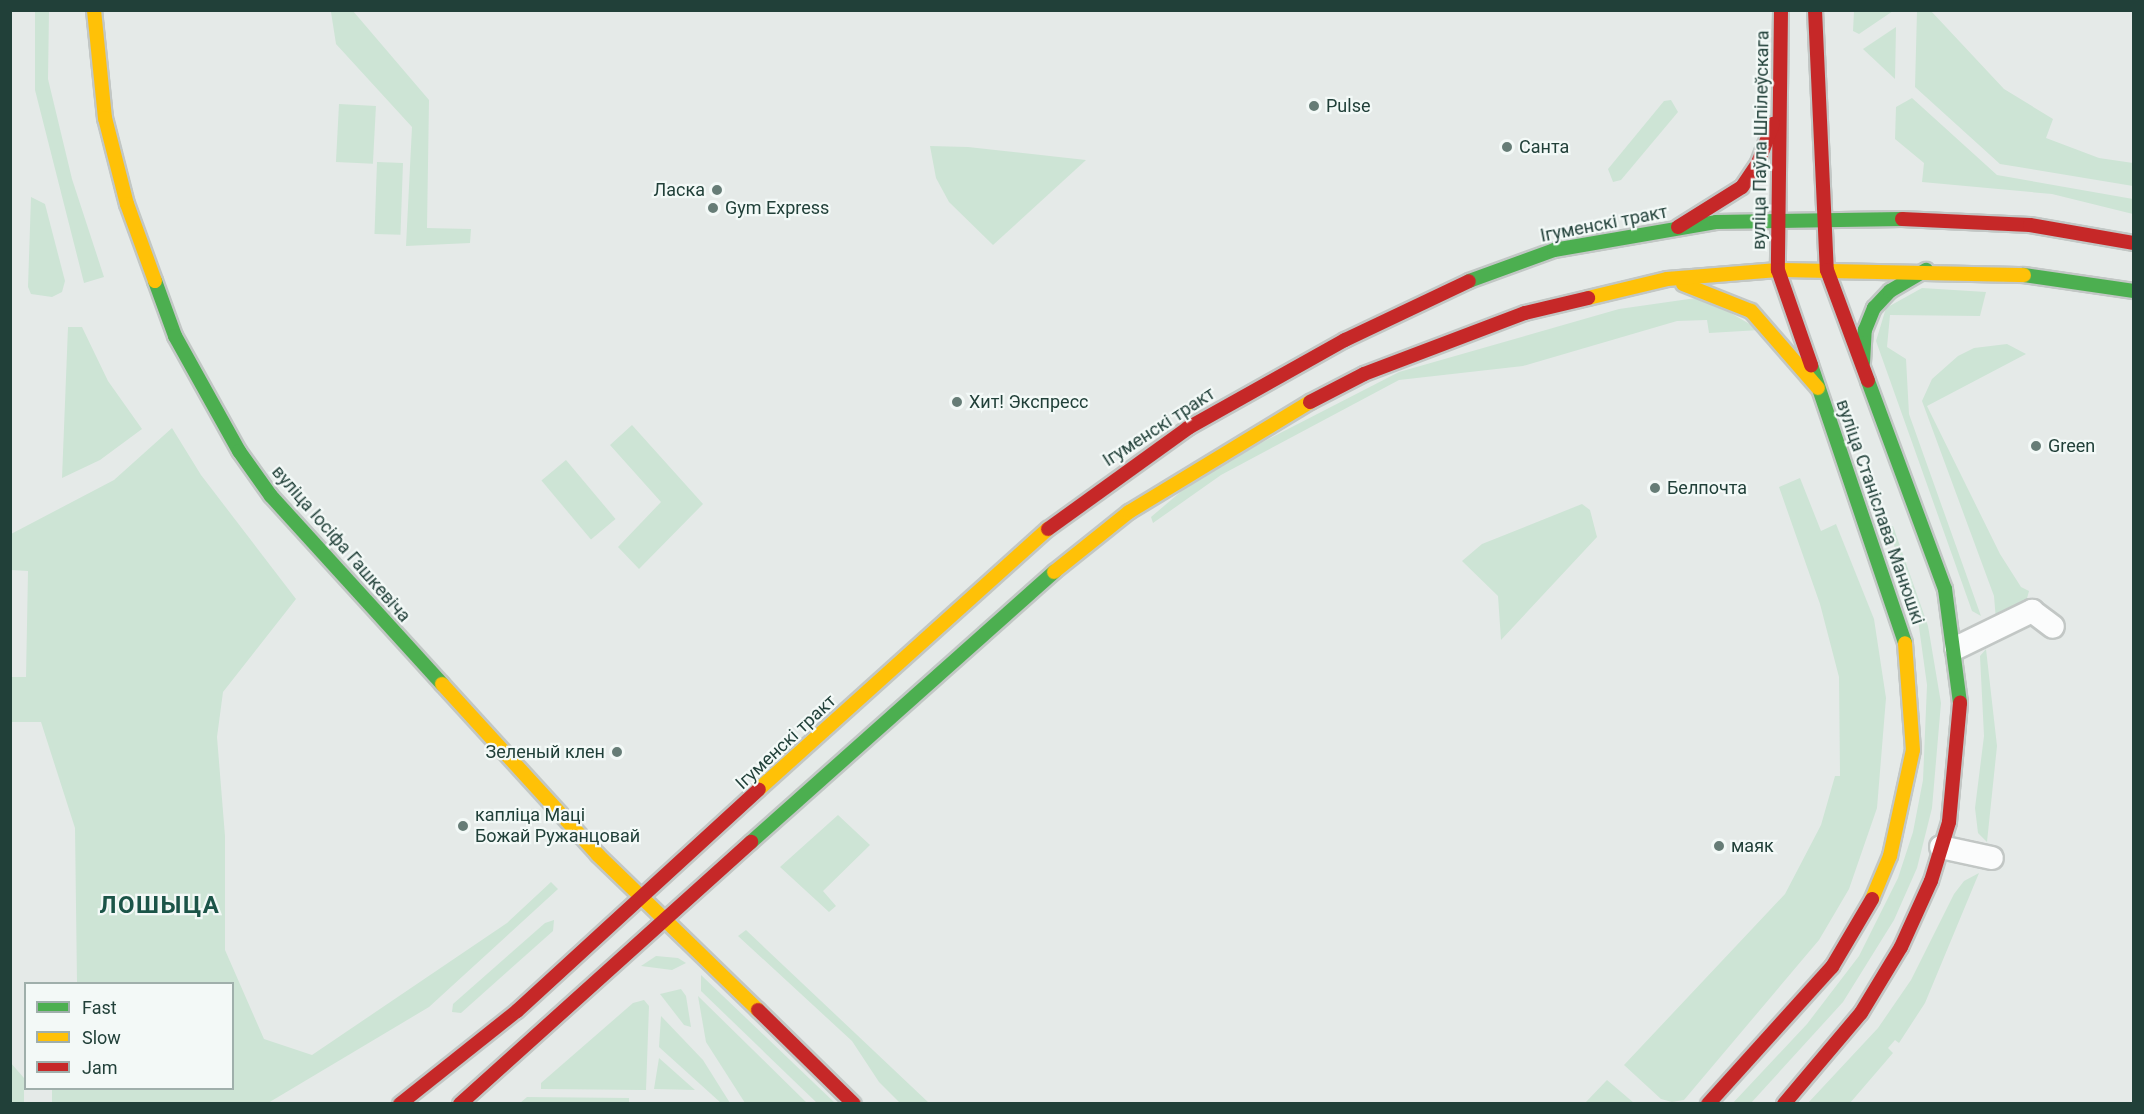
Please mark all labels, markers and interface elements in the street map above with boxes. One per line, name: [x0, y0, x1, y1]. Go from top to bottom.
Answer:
street label: вуліца Паўла Шпілеўскага: [1748, 30, 1774, 250]
place label: Pulse: [1326, 95, 1370, 117]
marker: Pulse: [1307, 99, 1321, 113]
place label: Санта: [1519, 136, 1569, 158]
marker: Санта: [1500, 140, 1514, 154]
place label: Ласка: [654, 179, 705, 201]
marker: Ласка: [710, 183, 724, 197]
place label: Gym Express: [725, 197, 829, 219]
marker: Gym Express: [706, 201, 720, 215]
street label: Ігуменскі тракт: [1539, 201, 1669, 247]
street label: Ігуменскі тракт: [1099, 383, 1219, 471]
place label: Хит! Экспресс: [969, 391, 1088, 413]
marker: Хит! Экспресс: [950, 395, 964, 409]
street label: вуліца Станіслава Манюшкі: [1831, 397, 1929, 627]
place label: Green: [2048, 435, 2095, 457]
marker: Green: [2029, 439, 2043, 453]
street label: вуліца Іосіфа Гашкевіча: [267, 461, 415, 627]
place label: Белпочта: [1667, 477, 1747, 499]
marker: Белпочта: [1648, 481, 1662, 495]
street label: Ігуменскі тракт: [731, 690, 841, 794]
place label: Зеленый клен: [486, 741, 605, 763]
marker: Зеленый клен: [610, 745, 624, 759]
place label: капліца Маці Божай Ружанцовай: [475, 805, 640, 848]
marker: капліца Маці Божай Ружанцовай: [456, 819, 470, 833]
place label: маяк: [1731, 835, 1774, 857]
marker: маяк: [1712, 839, 1726, 853]
district label: ЛОШЫЦА: [100, 892, 220, 920]
legend: [24, 982, 234, 1090]
text: Fast: [82, 997, 117, 1018]
text: Slow: [82, 1027, 121, 1048]
text: Jam: [82, 1057, 118, 1078]

